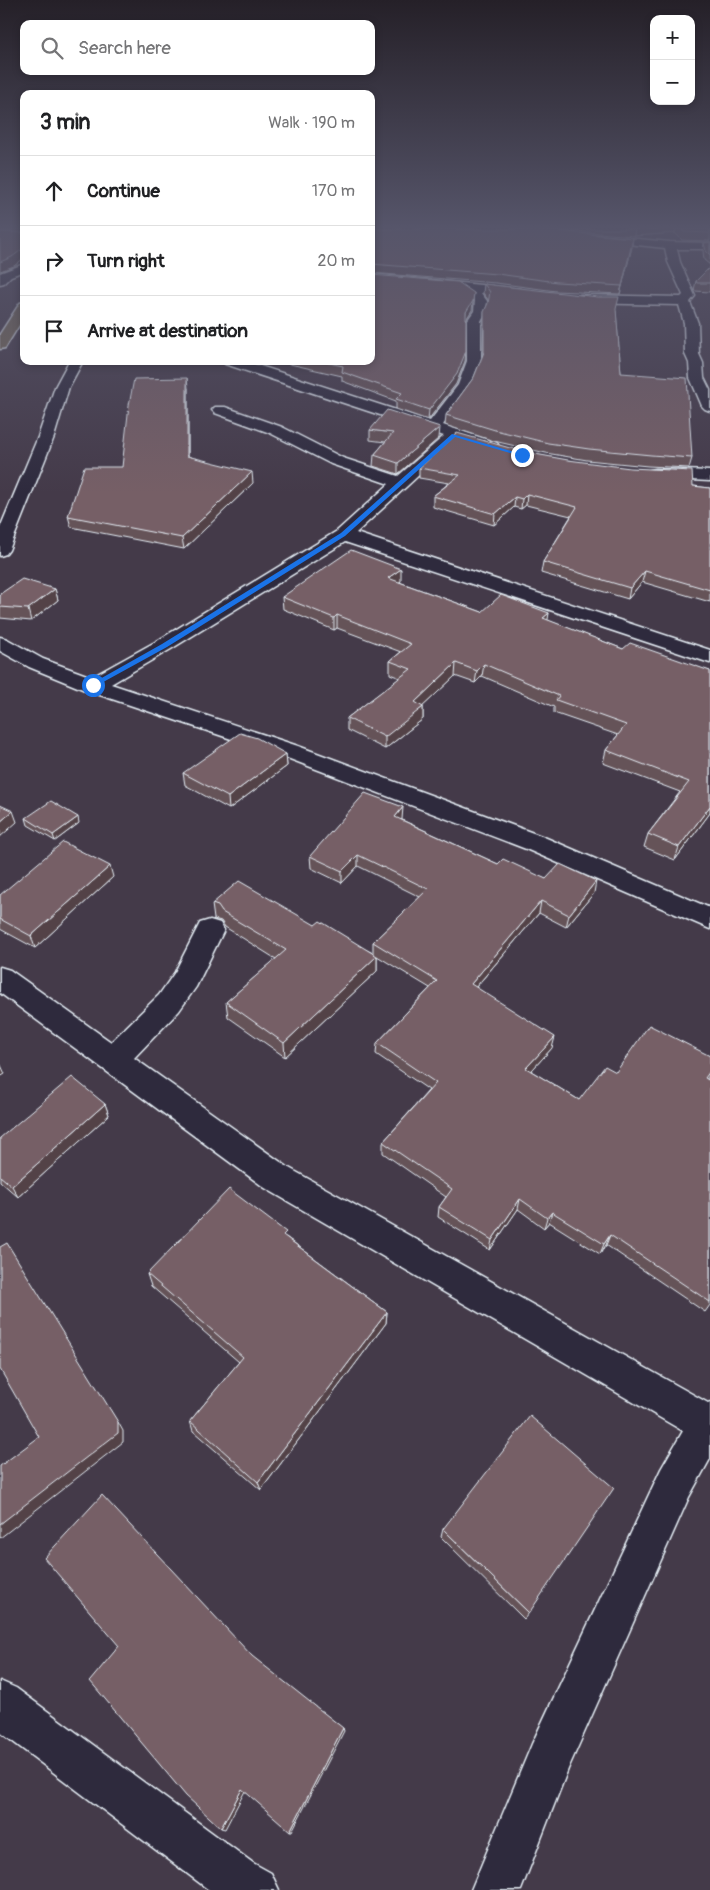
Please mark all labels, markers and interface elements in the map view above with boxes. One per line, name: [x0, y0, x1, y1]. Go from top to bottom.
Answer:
map controls: [650, 15, 695, 105]
button: +: [650, 15, 695, 60]
search box: [20, 20, 375, 75]
icon: search: [38, 34, 66, 62]
text: Search here: [78, 36, 171, 60]
button: −: [650, 60, 695, 105]
text: 3 min: [40, 109, 90, 136]
text: Walk · 190 m: [268, 113, 355, 133]
icon: ahead: [40, 177, 68, 205]
text: Continue: [87, 179, 160, 203]
text: 170 m: [312, 181, 355, 201]
icon: right: [40, 247, 68, 275]
text: Turn right: [87, 249, 165, 273]
text: 20 m: [317, 251, 355, 271]
icon: arrive: [40, 317, 68, 345]
text: Arrive at destination: [87, 319, 248, 343]
route end: [511, 444, 534, 467]
route start: [82, 674, 105, 697]

